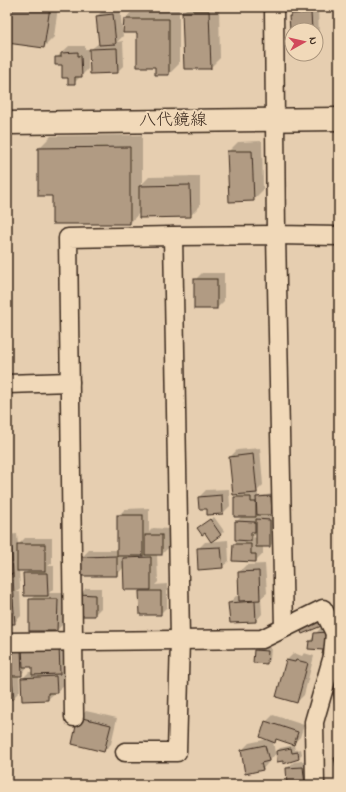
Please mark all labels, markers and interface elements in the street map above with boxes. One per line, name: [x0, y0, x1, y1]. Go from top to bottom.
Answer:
north arrow: [284, 22, 324, 62]
text: N: [304, 36, 321, 46]
street label: 八代鏡線: [139, 108, 207, 133]

